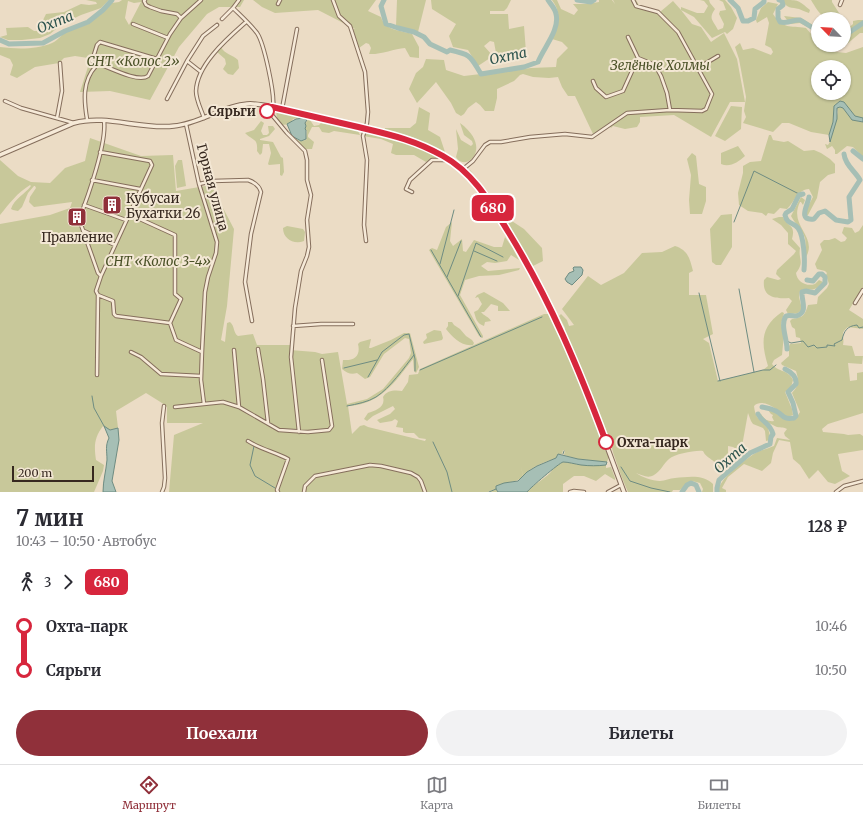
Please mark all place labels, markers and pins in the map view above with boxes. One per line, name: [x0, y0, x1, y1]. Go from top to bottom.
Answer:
place label: Сярьги: [208, 103, 256, 120]
marker: Сярьги: [259, 103, 275, 119]
place label: Кубусаи Бухатки 26: [126, 190, 200, 222]
building icon: Кубусаи Бухатки 26: [101, 194, 123, 216]
building icon: Правление: [66, 206, 88, 228]
place label: Правление: [41, 229, 113, 246]
marker: Охта-парк: [598, 434, 614, 450]
place label: Охта-парк: [617, 434, 688, 451]

